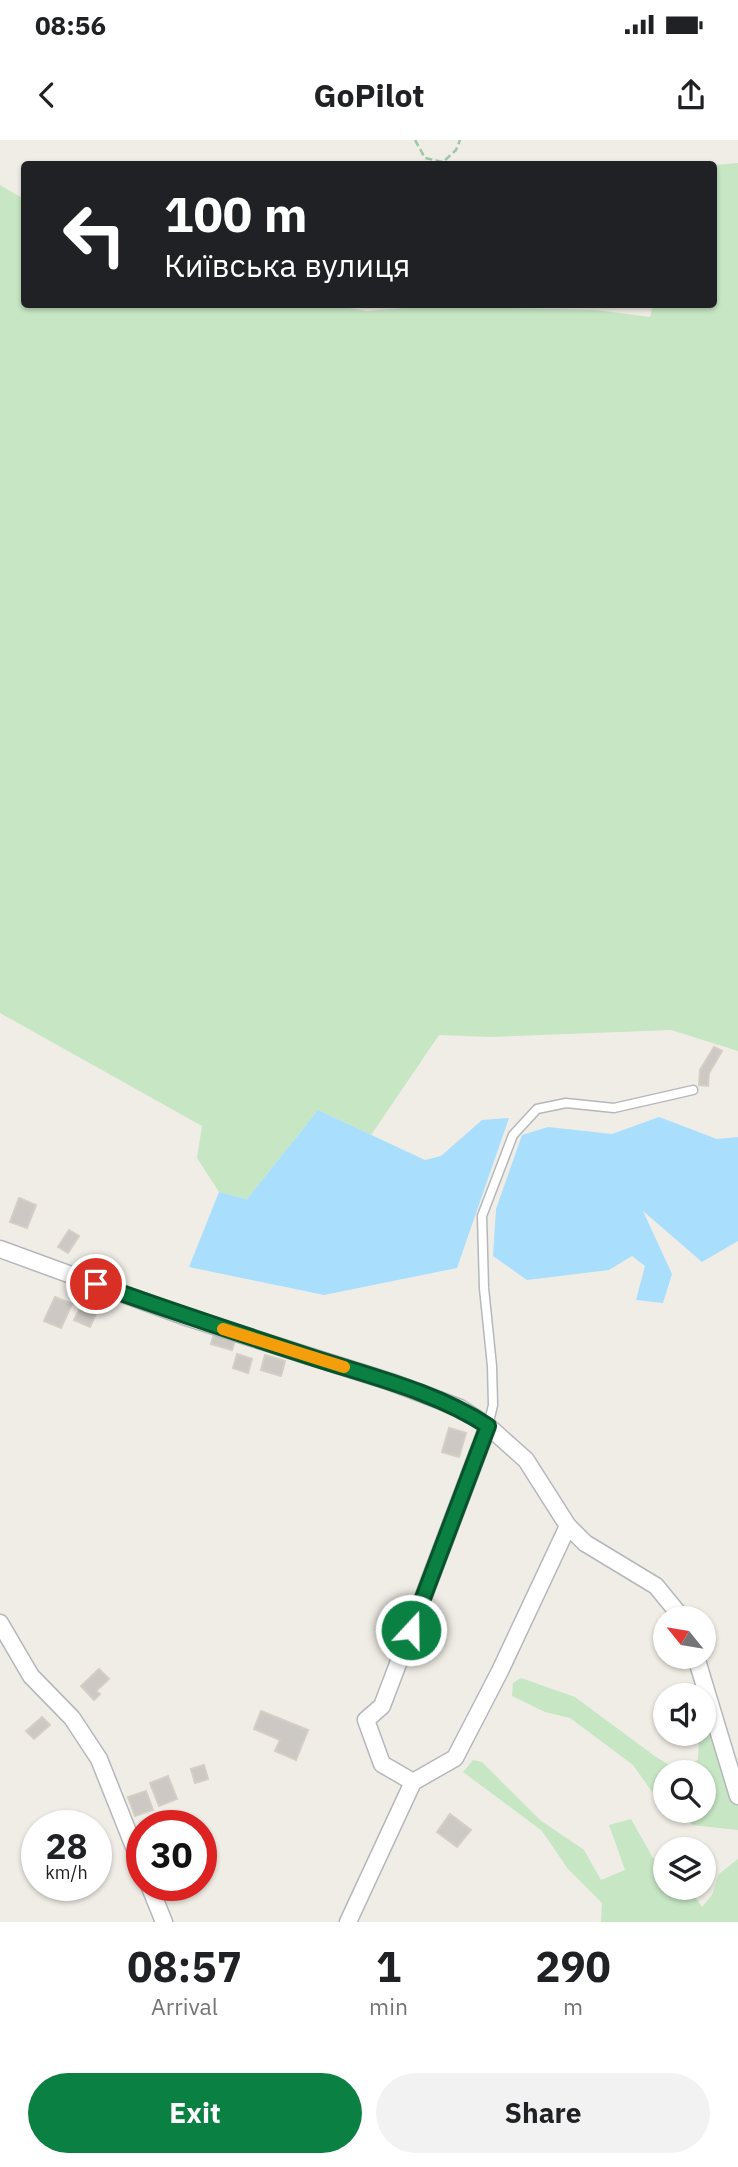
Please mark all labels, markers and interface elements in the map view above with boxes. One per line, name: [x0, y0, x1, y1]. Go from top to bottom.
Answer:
text: 08:56: [35, 8, 106, 42]
text: GoPilot: [313, 74, 425, 116]
icon: back: [28, 76, 66, 114]
icon: share: [672, 76, 710, 114]
text: 100 m: [164, 182, 308, 245]
icon: left: [49, 189, 140, 280]
text: Київська вулиця: [164, 244, 410, 286]
pin: [66, 1254, 126, 1314]
icon: arrive: [77, 1265, 115, 1303]
position arrow: [374, 1593, 448, 1667]
north arrow: [653, 1606, 716, 1670]
map controls: [653, 1606, 716, 1900]
button: sound: [653, 1683, 716, 1746]
button: search: [653, 1760, 716, 1823]
speed limit sign: 30: [126, 1810, 217, 1901]
text: 28: [45, 1823, 88, 1869]
button: layers: [653, 1837, 716, 1900]
text: km/h: [45, 1861, 88, 1884]
text: 08:57: [127, 1939, 242, 1994]
text: 1: [376, 1939, 401, 1994]
text: 290: [535, 1939, 611, 1994]
text: Arrival: [151, 1991, 218, 2021]
text: min: [369, 1991, 408, 2021]
text: m: [563, 1991, 583, 2021]
button: Exit: [28, 2073, 362, 2153]
button: Share: [376, 2073, 710, 2153]

